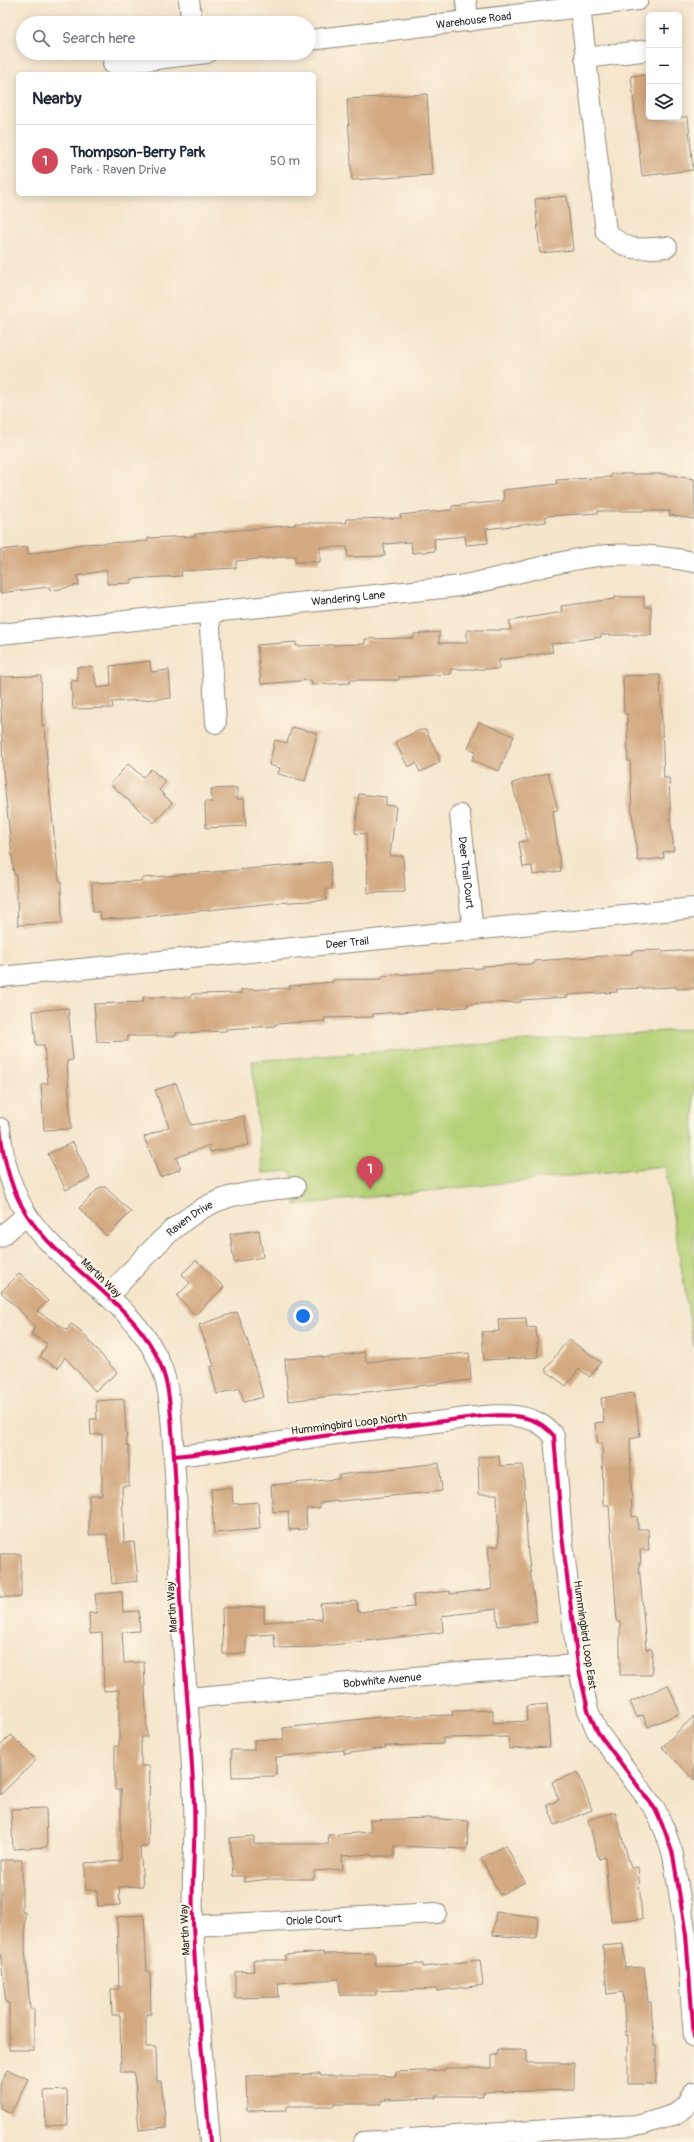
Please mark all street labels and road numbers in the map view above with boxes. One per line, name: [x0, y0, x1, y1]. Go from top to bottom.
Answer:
street label: Warehouse Road: [435, 9, 512, 31]
street label: Wandering Lane: [311, 587, 386, 608]
street label: Deer Trail Court: [456, 836, 477, 910]
street label: Deer Trail: [325, 934, 370, 951]
street label: Raven Drive: [164, 1197, 215, 1239]
street label: Martin Way: [78, 1256, 124, 1301]
street label: Hummingbird Loop North: [290, 1410, 408, 1438]
street label: Hummingbird Loop East: [571, 1580, 599, 1691]
street label: Martin Way: [164, 1581, 180, 1633]
street label: Bobwhite Avenue: [343, 1670, 422, 1690]
street label: Martin Way: [177, 1904, 193, 1956]
street label: Oriole Court: [286, 1912, 343, 1928]

